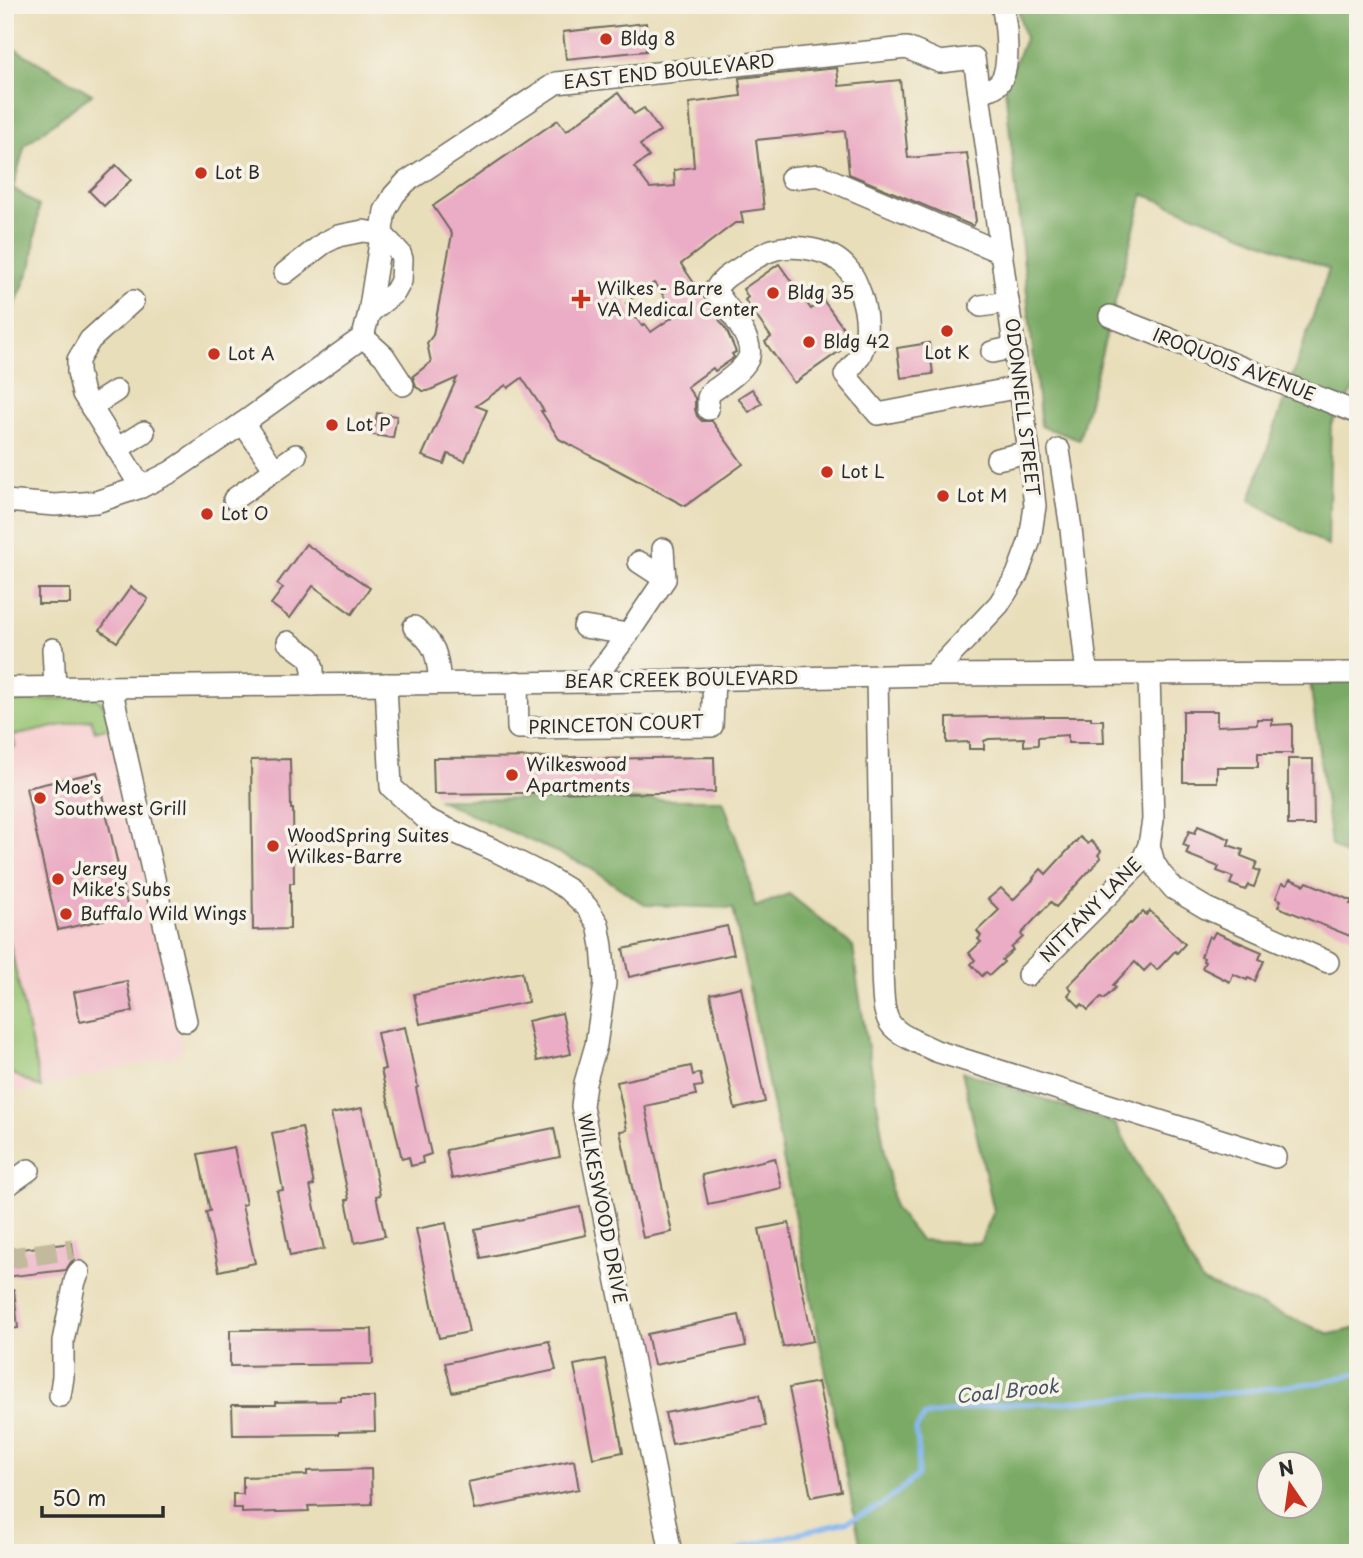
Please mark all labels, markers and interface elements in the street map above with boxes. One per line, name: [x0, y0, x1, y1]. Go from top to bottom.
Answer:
place label: Bldg 8: [620, 24, 676, 51]
marker: Bldg 8: [598, 31, 614, 47]
street label: EAST END BOULEVARD: [562, 46, 776, 95]
place label: Lot B: [215, 158, 260, 185]
marker: Lot B: [193, 165, 209, 181]
place label: Wilkes - Barre VA Medical Center: [597, 274, 759, 322]
place label: Bldg 35: [787, 278, 854, 305]
marker: Bldg 35: [765, 285, 781, 301]
marker: Wilkes - Barre VA Medical Center: [571, 289, 591, 309]
street label: ODONNELL STREET: [999, 316, 1048, 498]
street label: IROQUOIS AVENUE: [1149, 320, 1320, 407]
marker: Lot K: [939, 323, 955, 339]
place label: Bldg 42: [823, 327, 890, 354]
marker: Bldg 42: [801, 334, 817, 350]
place label: Lot K: [924, 338, 970, 365]
place label: Lot A: [228, 339, 274, 366]
marker: Lot A: [206, 346, 222, 362]
place label: Lot P: [346, 410, 391, 437]
marker: Lot P: [324, 417, 340, 433]
place label: Lot L: [841, 457, 884, 484]
marker: Lot L: [819, 464, 835, 480]
place label: Lot M: [957, 481, 1007, 508]
marker: Lot M: [935, 488, 951, 504]
place label: Lot O: [221, 499, 269, 526]
marker: Lot O: [199, 506, 215, 522]
street label: BEAR CREEK BOULEVARD: [563, 663, 799, 694]
street label: PRINCETON COURT: [528, 707, 705, 740]
place label: Wilkeswood Apartments: [526, 750, 630, 798]
marker: Wilkeswood Apartments: [504, 767, 520, 783]
place label: Moe's Southwest Grill: [54, 773, 187, 821]
marker: Moe's Southwest Grill: [32, 790, 48, 806]
place label: WoodSpring Suites Wilkes-Barre: [287, 821, 449, 869]
marker: WoodSpring Suites Wilkes-Barre: [265, 838, 281, 854]
street label: NITTANY LANE: [1033, 850, 1147, 968]
place label: Jersey Mike's Subs: [72, 854, 171, 902]
marker: Jersey Mike's Subs: [50, 871, 66, 887]
place label: Buffalo Wild Wings: [80, 899, 247, 926]
marker: Buffalo Wild Wings: [58, 906, 74, 922]
street label: WILKESWOOD DRIVE: [572, 1111, 635, 1306]
water label: Coal Brook: [954, 1371, 1061, 1409]
north arrow: [1254, 1450, 1324, 1520]
text: N: [1275, 1452, 1296, 1483]
scale bar: [42, 1474, 163, 1518]
text: 50 m: [52, 1481, 106, 1513]

